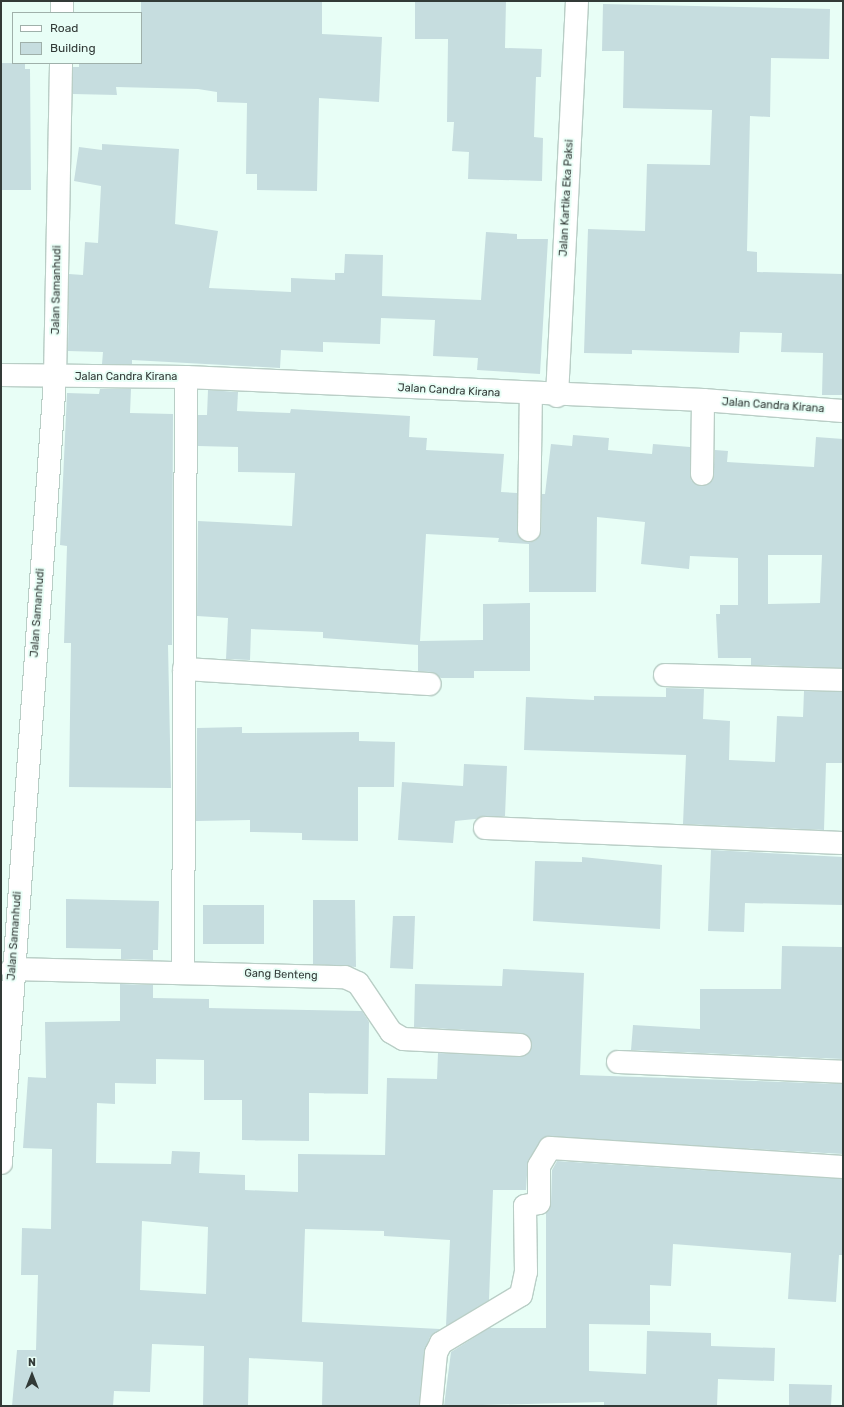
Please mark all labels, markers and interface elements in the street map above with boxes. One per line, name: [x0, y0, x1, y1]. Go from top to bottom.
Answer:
legend: [12, 12, 142, 64]
text: Road: [50, 21, 78, 35]
text: Building: [50, 41, 96, 55]
street label: Jalan Kartika Eka Paksi: [557, 139, 577, 257]
street label: Jalan Samanhudi: [50, 245, 64, 335]
street label: Jalan Candra Kirana: [75, 370, 177, 384]
street label: Jalan Candra Kirana: [397, 382, 501, 400]
street label: Jalan Candra Kirana: [721, 396, 825, 416]
street label: Jalan Samanhudi: [28, 568, 48, 658]
street label: Jalan Samanhudi: [5, 891, 25, 981]
street label: Gang Benteng: [244, 967, 318, 983]
north arrow: [12, 1355, 52, 1395]
text: N: [28, 1356, 36, 1369]

